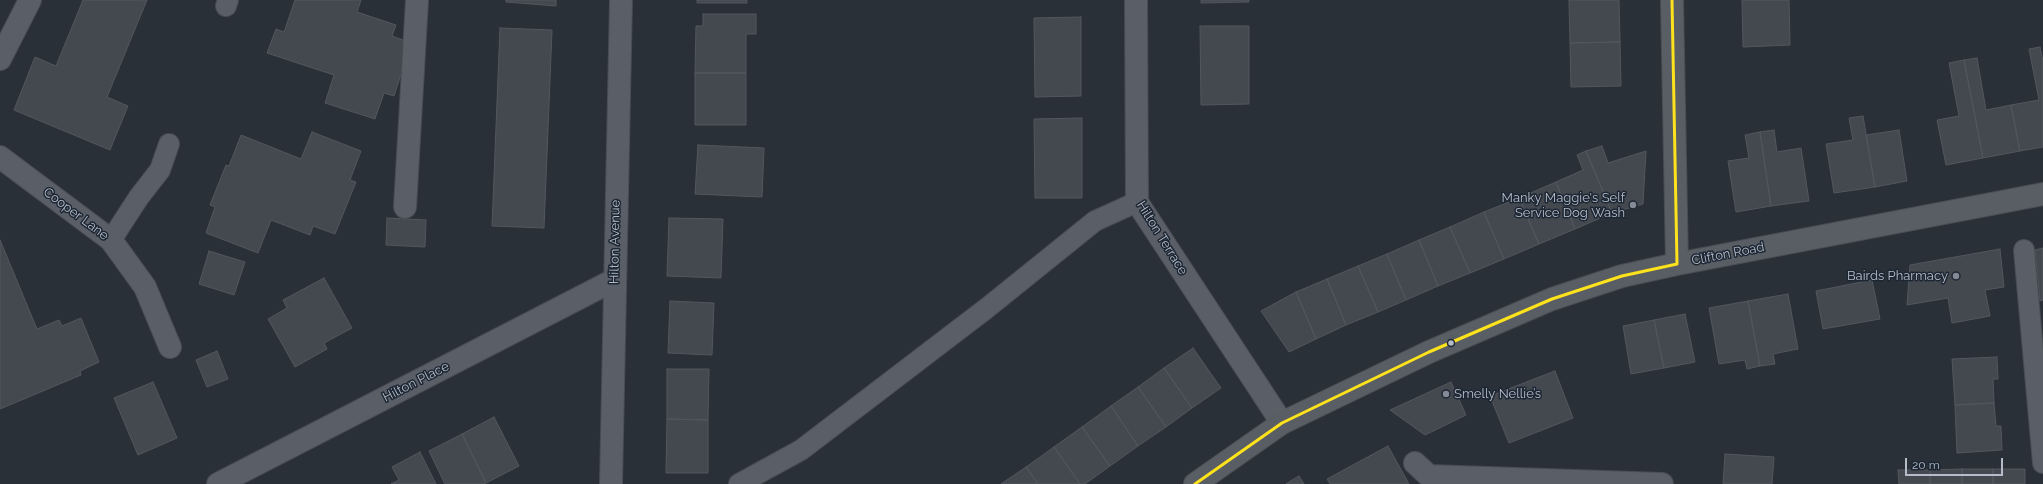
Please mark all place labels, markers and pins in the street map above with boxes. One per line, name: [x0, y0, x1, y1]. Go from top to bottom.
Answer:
place label: Manky Maggie's Self Service Dog Wash: [1502, 190, 1625, 221]
marker: Manky Maggie's Self Service Dog Wash: [1628, 200, 1638, 210]
place label: Bairds Pharmacy: [1847, 268, 1948, 284]
marker: Bairds Pharmacy: [1951, 271, 1961, 281]
unlabelled marker: [1446, 338, 1456, 348]
place label: Smelly Nellie’s: [1454, 386, 1541, 402]
marker: Smelly Nellie’s: [1441, 389, 1451, 399]

